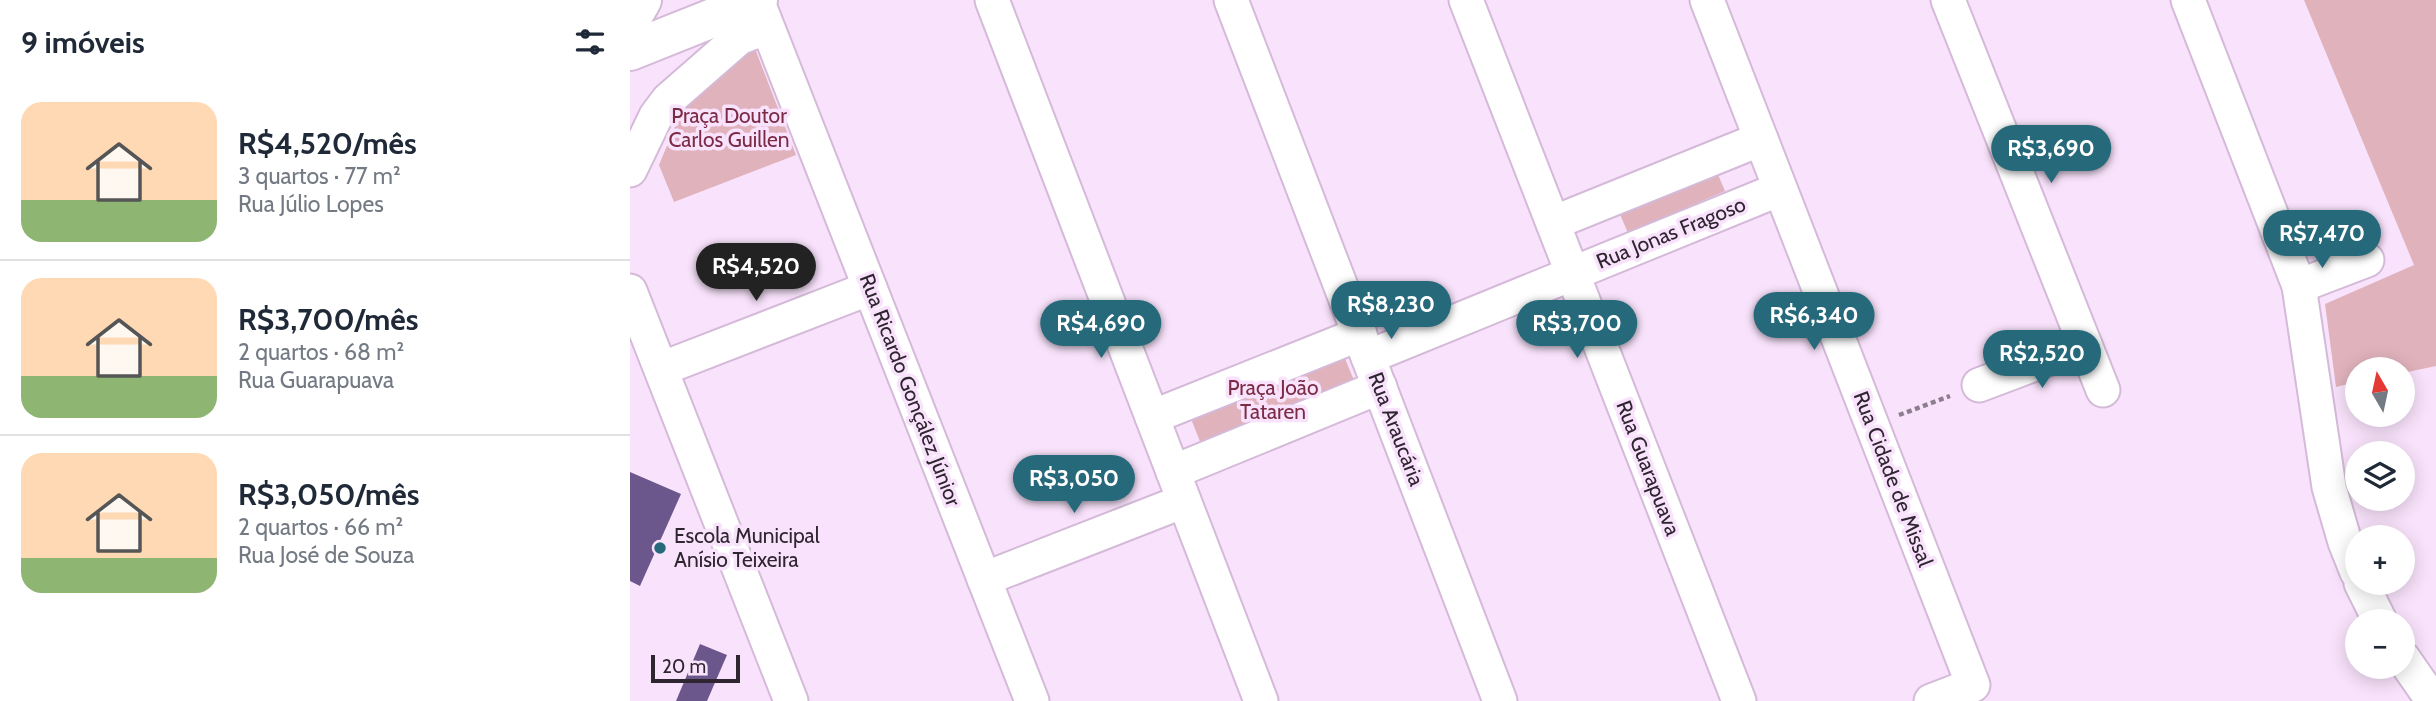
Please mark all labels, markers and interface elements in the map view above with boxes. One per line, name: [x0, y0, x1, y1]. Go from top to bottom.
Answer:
icon: filters: [571, 23, 609, 61]
text: 9 imóveis: [21, 24, 145, 61]
park label: Praça Doutor Carlos Guillen: [668, 103, 790, 152]
text: R$4,520/mês: [238, 125, 417, 162]
pin: R$3,690: [1986, 125, 2116, 185]
icon: home: [77, 130, 161, 214]
text: R$3,690: [2007, 134, 2095, 162]
text: 3 quartos · 77 m²: [238, 162, 401, 190]
text: Rua Júlio Lopes: [238, 190, 384, 218]
street label: Rua Jonas Fragoso: [1592, 191, 1749, 274]
pin: R$7,470: [2257, 210, 2387, 270]
text: R$7,470: [2279, 219, 2365, 247]
pin: R$4,520: [691, 244, 821, 303]
text: R$4,520: [712, 252, 800, 280]
street label: Rua Ricardo Gonçález Júnior: [855, 270, 966, 510]
pin: R$8,230: [1326, 282, 1456, 341]
text: R$8,230: [1347, 290, 1435, 318]
pin: R$6,340: [1749, 292, 1879, 352]
pin: R$4,690: [1036, 300, 1166, 360]
pin: R$3,700: [1512, 300, 1642, 360]
text: R$3,700/mês: [238, 301, 419, 338]
text: R$6,340: [1770, 301, 1858, 329]
icon: home: [77, 306, 161, 390]
text: R$4,690: [1056, 309, 1146, 337]
text: R$3,700: [1532, 309, 1622, 337]
pin: R$2,520: [1977, 330, 2107, 390]
text: 2 quartos · 68 m²: [238, 338, 404, 366]
text: R$2,520: [1999, 339, 2085, 367]
north arrow: [2345, 357, 2415, 427]
map controls: [2345, 357, 2415, 679]
text: Rua Guarapuava: [238, 366, 394, 394]
street label: Rua Araucária: [1363, 369, 1430, 489]
park label: Praça João Tataren: [1228, 375, 1319, 424]
street label: Rua Cidade de Missal: [1848, 388, 1938, 570]
street label: Rua Guarapuava: [1611, 397, 1686, 539]
button: layers: [2345, 441, 2415, 511]
pin: R$3,050: [1009, 456, 1139, 515]
text: R$3,050: [1029, 464, 1119, 492]
text: R$3,050/mês: [238, 476, 419, 513]
icon: home: [77, 481, 161, 565]
text: 2 quartos · 66 m²: [238, 513, 403, 541]
place label: Escola Municipal Anísio Teixeira: [674, 523, 820, 572]
button: +: [2345, 525, 2415, 595]
marker: Escola Municipal Anísio Teixeira: [652, 540, 668, 556]
text: Rua José de Souza: [238, 541, 414, 569]
button: −: [2345, 609, 2415, 679]
scale bar: [651, 652, 740, 684]
text: 20 m: [662, 655, 706, 678]

